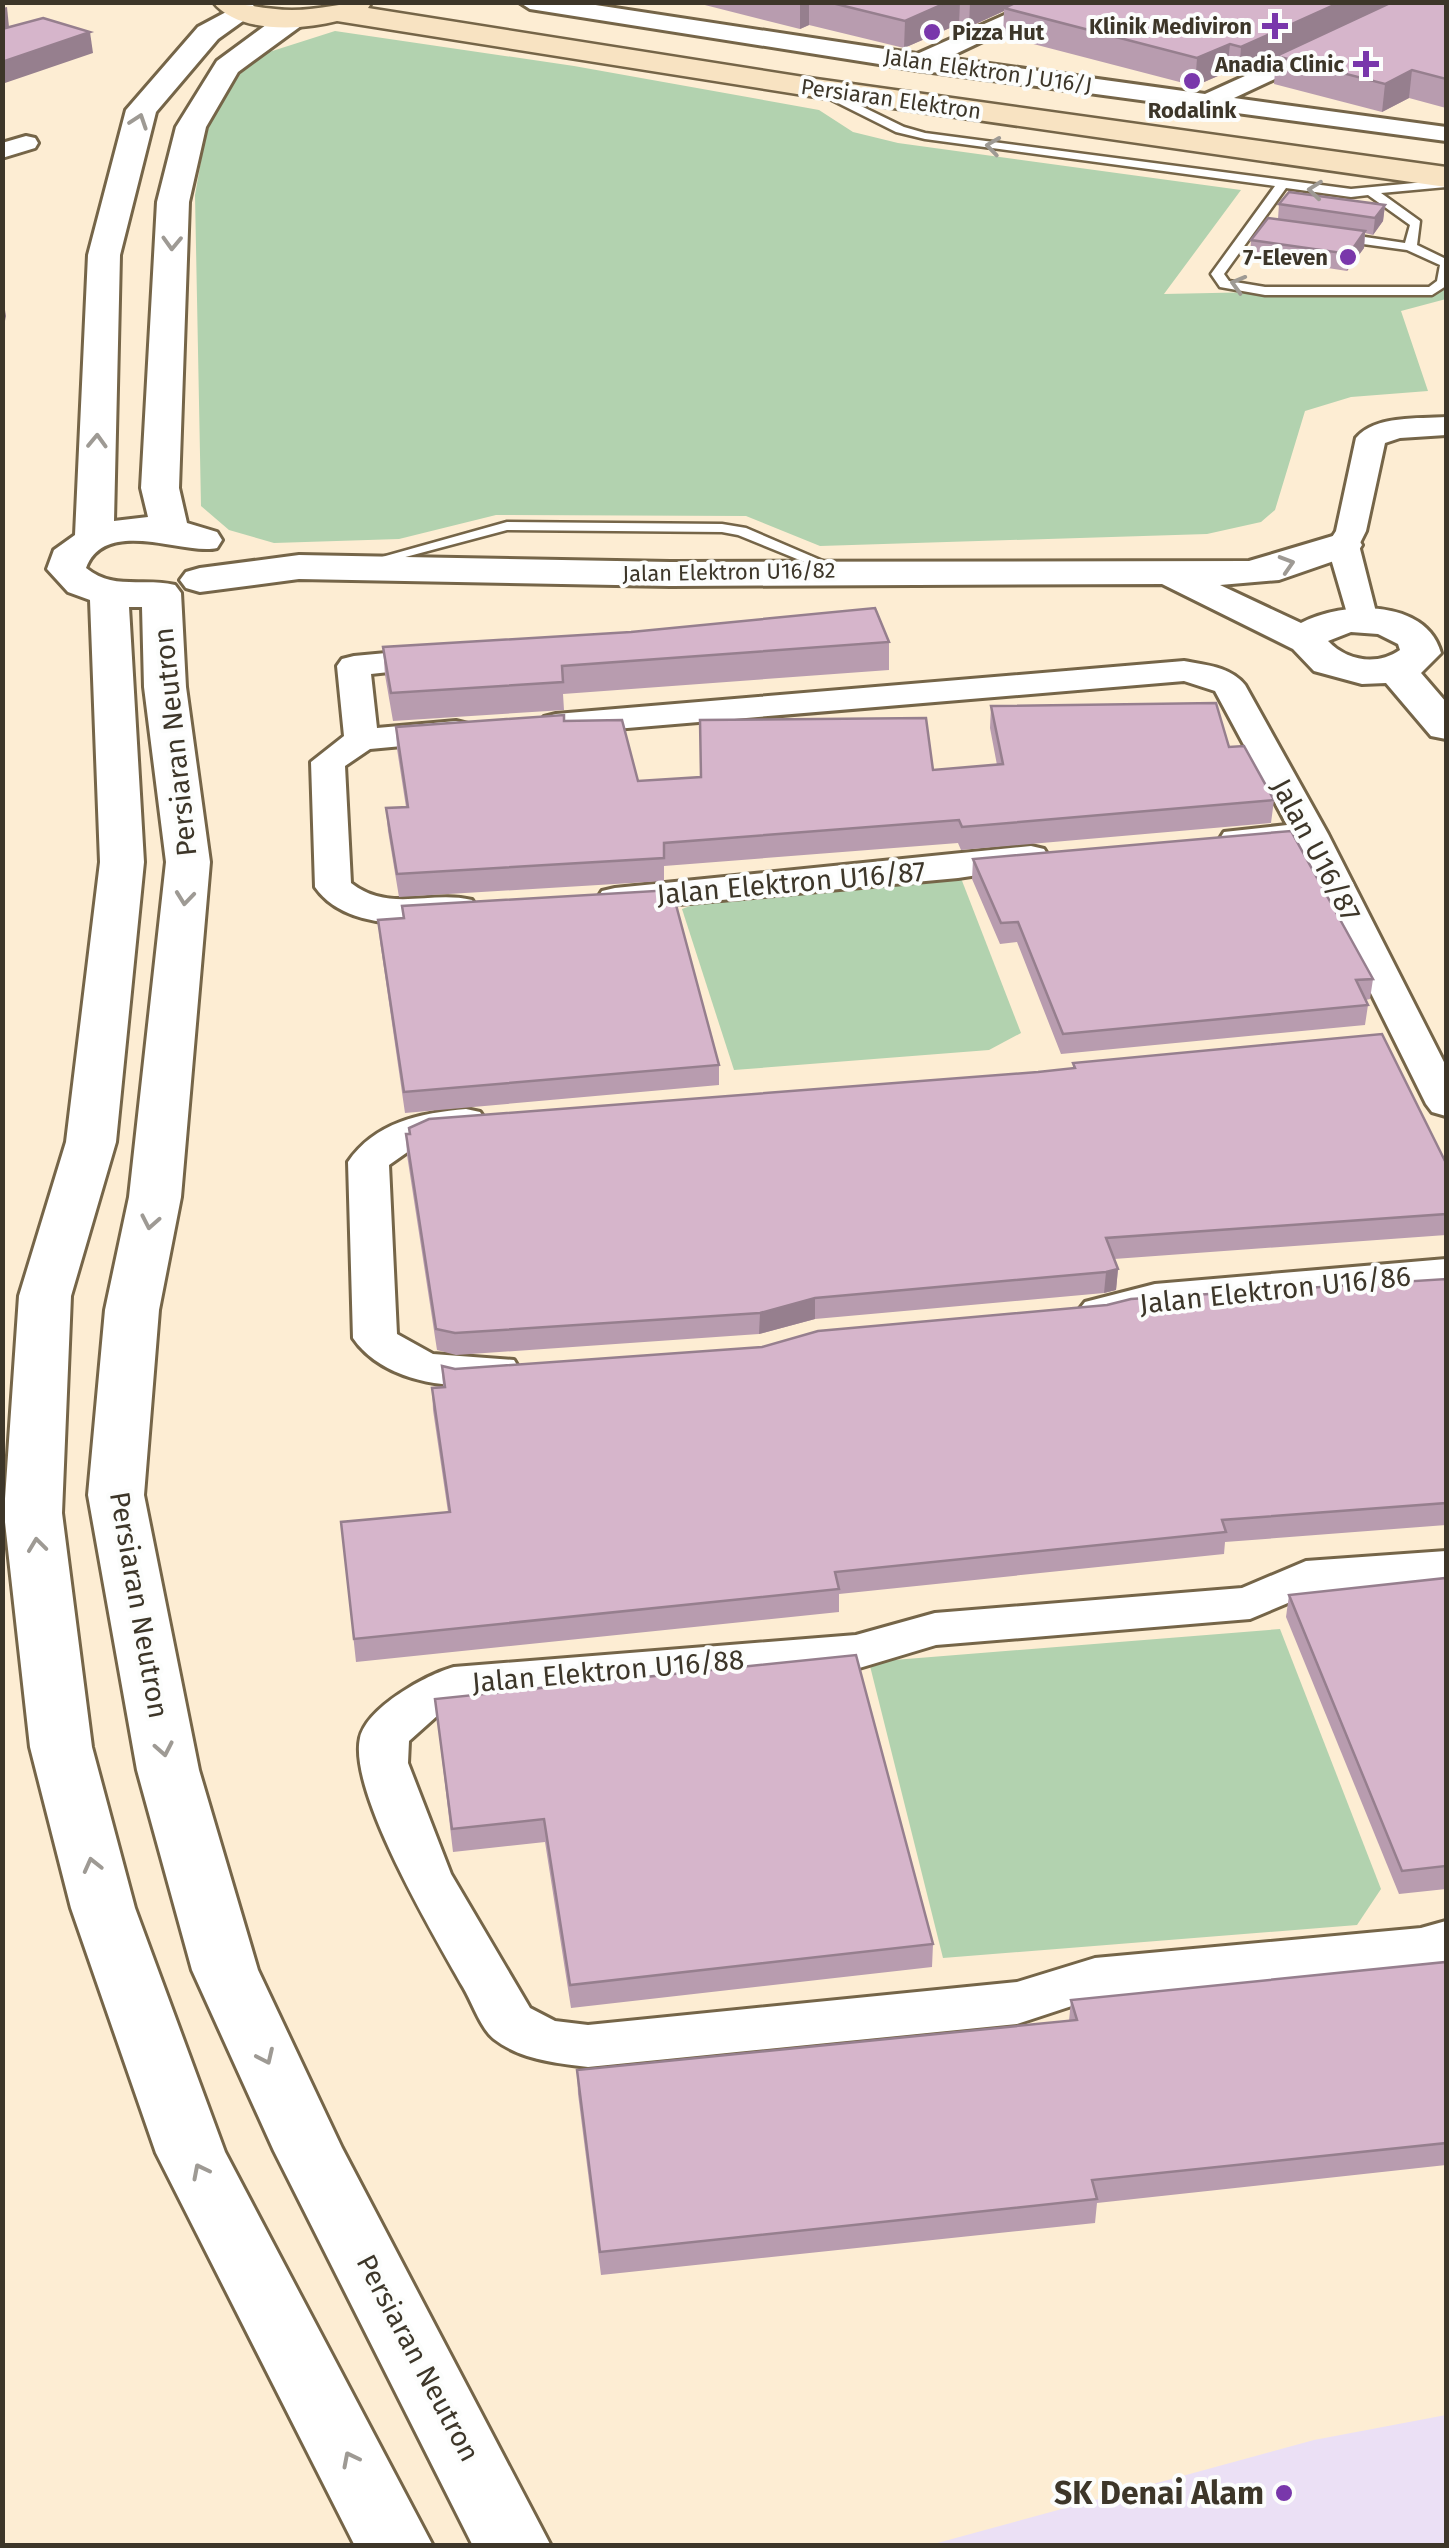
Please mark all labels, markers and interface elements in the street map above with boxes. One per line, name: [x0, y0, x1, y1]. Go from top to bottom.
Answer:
place label: Klinik Mediviron: [1089, 13, 1252, 40]
marker: Klinik Mediviron: [1262, 13, 1288, 39]
place label: Pizza Hut: [952, 19, 1045, 46]
marker: Pizza Hut: [921, 21, 943, 43]
street label: Jalan Elektron J U16/J: [882, 43, 1094, 99]
place label: Anadia Clinic: [1214, 51, 1344, 78]
marker: Anadia Clinic: [1353, 51, 1379, 77]
marker: Rodalink: [1181, 70, 1203, 92]
street label: Persiaran Elektron: [799, 73, 983, 125]
place label: Rodalink: [1148, 97, 1237, 124]
one-way arrow: [128, 114, 148, 131]
one-way arrow: [984, 136, 1001, 157]
one-way arrow: [1306, 179, 1322, 201]
one-way arrow: [162, 235, 183, 251]
place label: 7-Eleven: [1243, 244, 1328, 271]
marker: 7-Eleven: [1337, 246, 1359, 268]
one-way arrow: [1230, 275, 1247, 296]
one-way arrow: [87, 433, 108, 449]
one-way arrow: [1278, 555, 1295, 576]
street label: Jalan Elektron U16/82: [622, 557, 836, 587]
street label: Persiaran Neutron: [147, 626, 203, 858]
street label: Jalan U16/87: [1265, 773, 1367, 927]
street label: Jalan Elektron U16/87: [655, 855, 927, 911]
one-way arrow: [174, 891, 196, 907]
one-way arrow: [141, 1213, 162, 1230]
street label: Jalan Elektron U16/86: [1138, 1259, 1412, 1321]
street label: Persiaran Neutron: [103, 1489, 175, 1721]
one-way arrow: [27, 1537, 48, 1553]
street label: Jalan Elektron U16/88: [471, 1643, 745, 1699]
one-way arrow: [153, 1741, 174, 1758]
one-way arrow: [82, 1857, 103, 1874]
one-way arrow: [253, 2047, 273, 2065]
one-way arrow: [193, 2163, 212, 2181]
street label: Persiaran Neutron: [350, 2249, 486, 2467]
one-way arrow: [342, 2451, 362, 2469]
place label: SK Denai Alam: [1054, 2474, 1264, 2512]
marker: SK Denai Alam: [1273, 2482, 1295, 2504]

